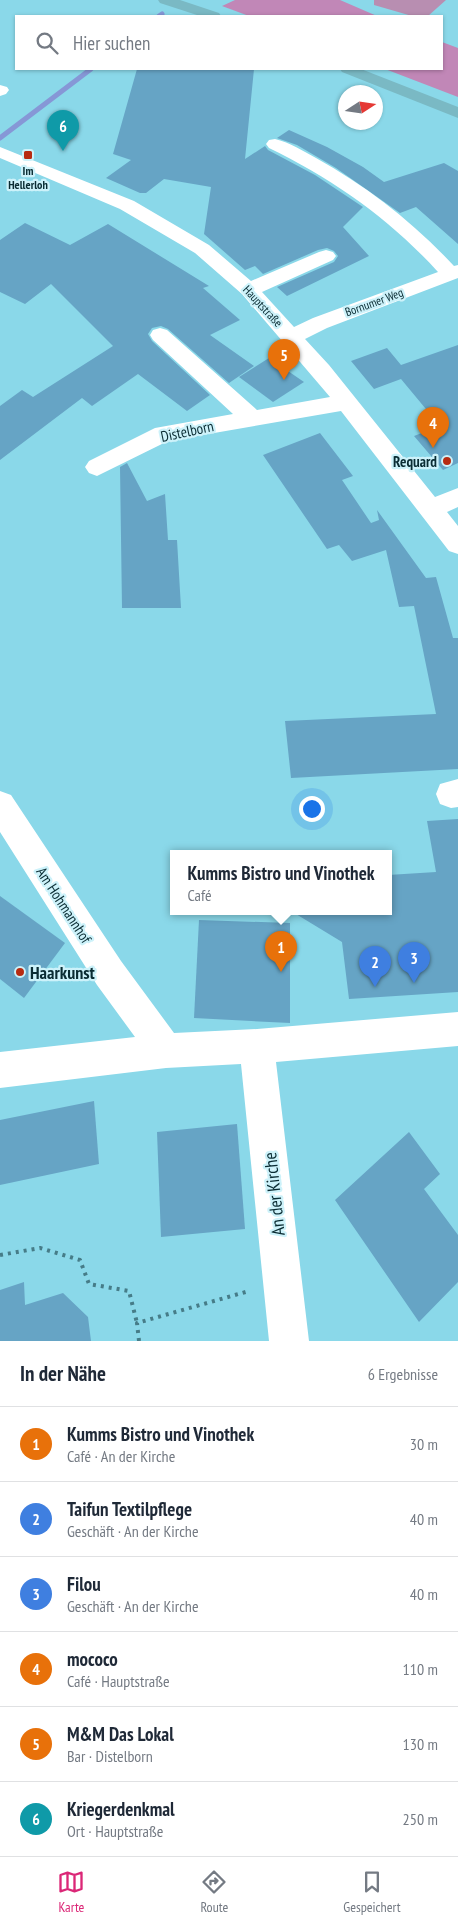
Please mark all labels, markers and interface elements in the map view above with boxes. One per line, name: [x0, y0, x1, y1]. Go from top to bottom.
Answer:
search box: [15, 15, 443, 70]
icon: search: [33, 29, 61, 57]
text: Hier suchen: [73, 31, 150, 55]
north arrow: [338, 85, 383, 130]
pin: 6: [47, 110, 79, 151]
marker: Im Hellerloh: [22, 149, 34, 161]
place label: Im Hellerloh: [8, 163, 48, 192]
street label: Hauptstraße: [240, 282, 286, 330]
street label: Bornumer Weg: [343, 285, 405, 319]
pin: 5: [268, 339, 300, 380]
pin: 4: [417, 407, 449, 448]
street label: Distelborn: [159, 416, 215, 446]
place label: Requard: [393, 452, 437, 471]
marker: Requard: [441, 455, 453, 467]
your location: [299, 796, 325, 822]
popup: [170, 850, 392, 915]
text: Kumms Bistro und Vinothek: [187, 861, 375, 885]
street label: Am Hohmannhof: [32, 863, 96, 948]
text: Café: [187, 885, 212, 905]
pin: 1: [265, 931, 297, 972]
pin: 3: [398, 942, 430, 983]
pin: 2: [359, 946, 391, 987]
place label: Haarkunst: [30, 961, 96, 984]
marker: Haarkunst: [14, 966, 26, 978]
street label: An der Kirche: [258, 1151, 290, 1237]
text: In der Nähe: [20, 1360, 106, 1387]
text: 6 Ergebnisse: [368, 1364, 438, 1384]
text: Kumms Bistro und Vinothek: [67, 1422, 254, 1446]
text: 1: [32, 1434, 40, 1454]
text: 30 m: [410, 1434, 438, 1454]
text: Café · An der Kirche: [67, 1446, 175, 1466]
text: Taifun Textilpflege: [67, 1497, 192, 1521]
text: 2: [32, 1509, 40, 1529]
text: 40 m: [410, 1509, 438, 1529]
text: Geschäft · An der Kirche: [67, 1521, 199, 1541]
text: Filou: [67, 1572, 101, 1596]
text: 3: [32, 1584, 40, 1604]
text: 40 m: [410, 1584, 438, 1604]
text: Geschäft · An der Kirche: [67, 1596, 199, 1616]
text: mococo: [67, 1647, 118, 1671]
text: 4: [32, 1659, 40, 1679]
text: 110 m: [403, 1659, 438, 1679]
text: Café · Hauptstraße: [67, 1671, 170, 1691]
text: M&M Das Lokal: [67, 1722, 174, 1746]
text: 5: [32, 1734, 40, 1754]
text: 130 m: [403, 1734, 438, 1754]
text: Bar · Distelborn: [67, 1746, 153, 1766]
text: Kriegerdenkmal: [67, 1797, 175, 1821]
text: 6: [32, 1809, 40, 1829]
text: 250 m: [403, 1809, 438, 1829]
text: Ort · Hauptstraße: [67, 1821, 163, 1841]
tab: Karte: [57, 1868, 85, 1916]
tab: Route: [200, 1868, 228, 1916]
tab: Gespeichert: [343, 1868, 401, 1916]

